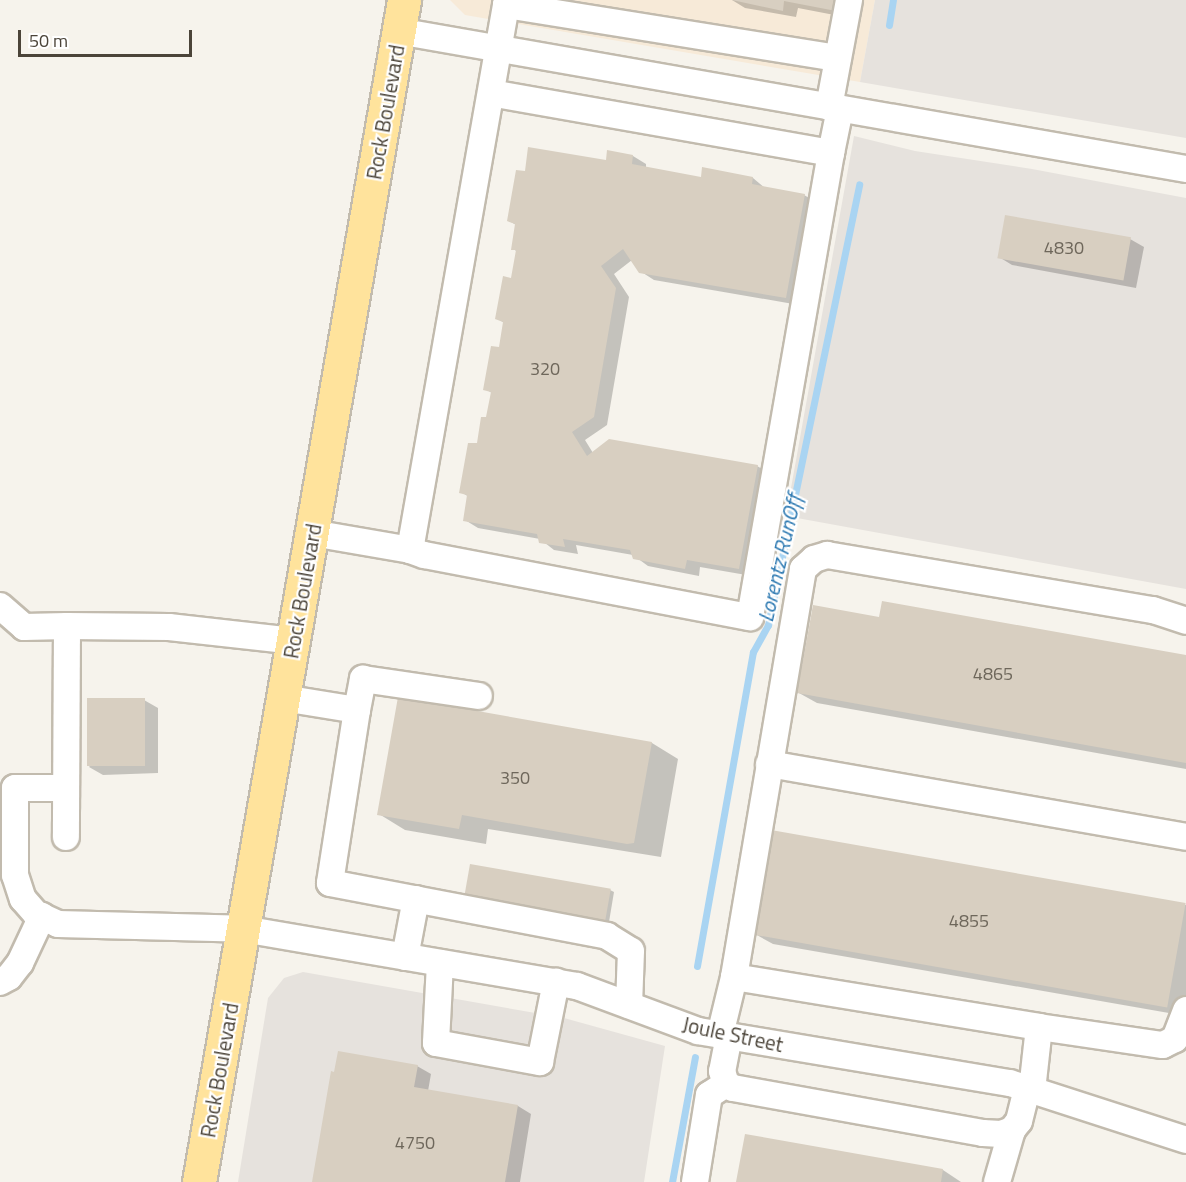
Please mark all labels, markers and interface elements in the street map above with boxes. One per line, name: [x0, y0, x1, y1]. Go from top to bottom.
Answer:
scale bar: [21, 18, 195, 56]
text: 50 m: [29, 27, 68, 54]
street label: Rock Boulevard: [361, 43, 409, 181]
house number: 4830: [1044, 237, 1084, 259]
house number: 320: [530, 358, 560, 380]
water label: Lorentz RunOff: [752, 491, 808, 625]
street label: Rock Boulevard: [278, 522, 326, 660]
house number: 4865: [973, 663, 1013, 685]
house number: 350: [500, 767, 530, 789]
house number: 4855: [949, 910, 989, 932]
street label: Rock Boulevard: [195, 1001, 243, 1139]
street label: Joule Street: [680, 1011, 786, 1057]
house number: 4750: [395, 1132, 435, 1154]

